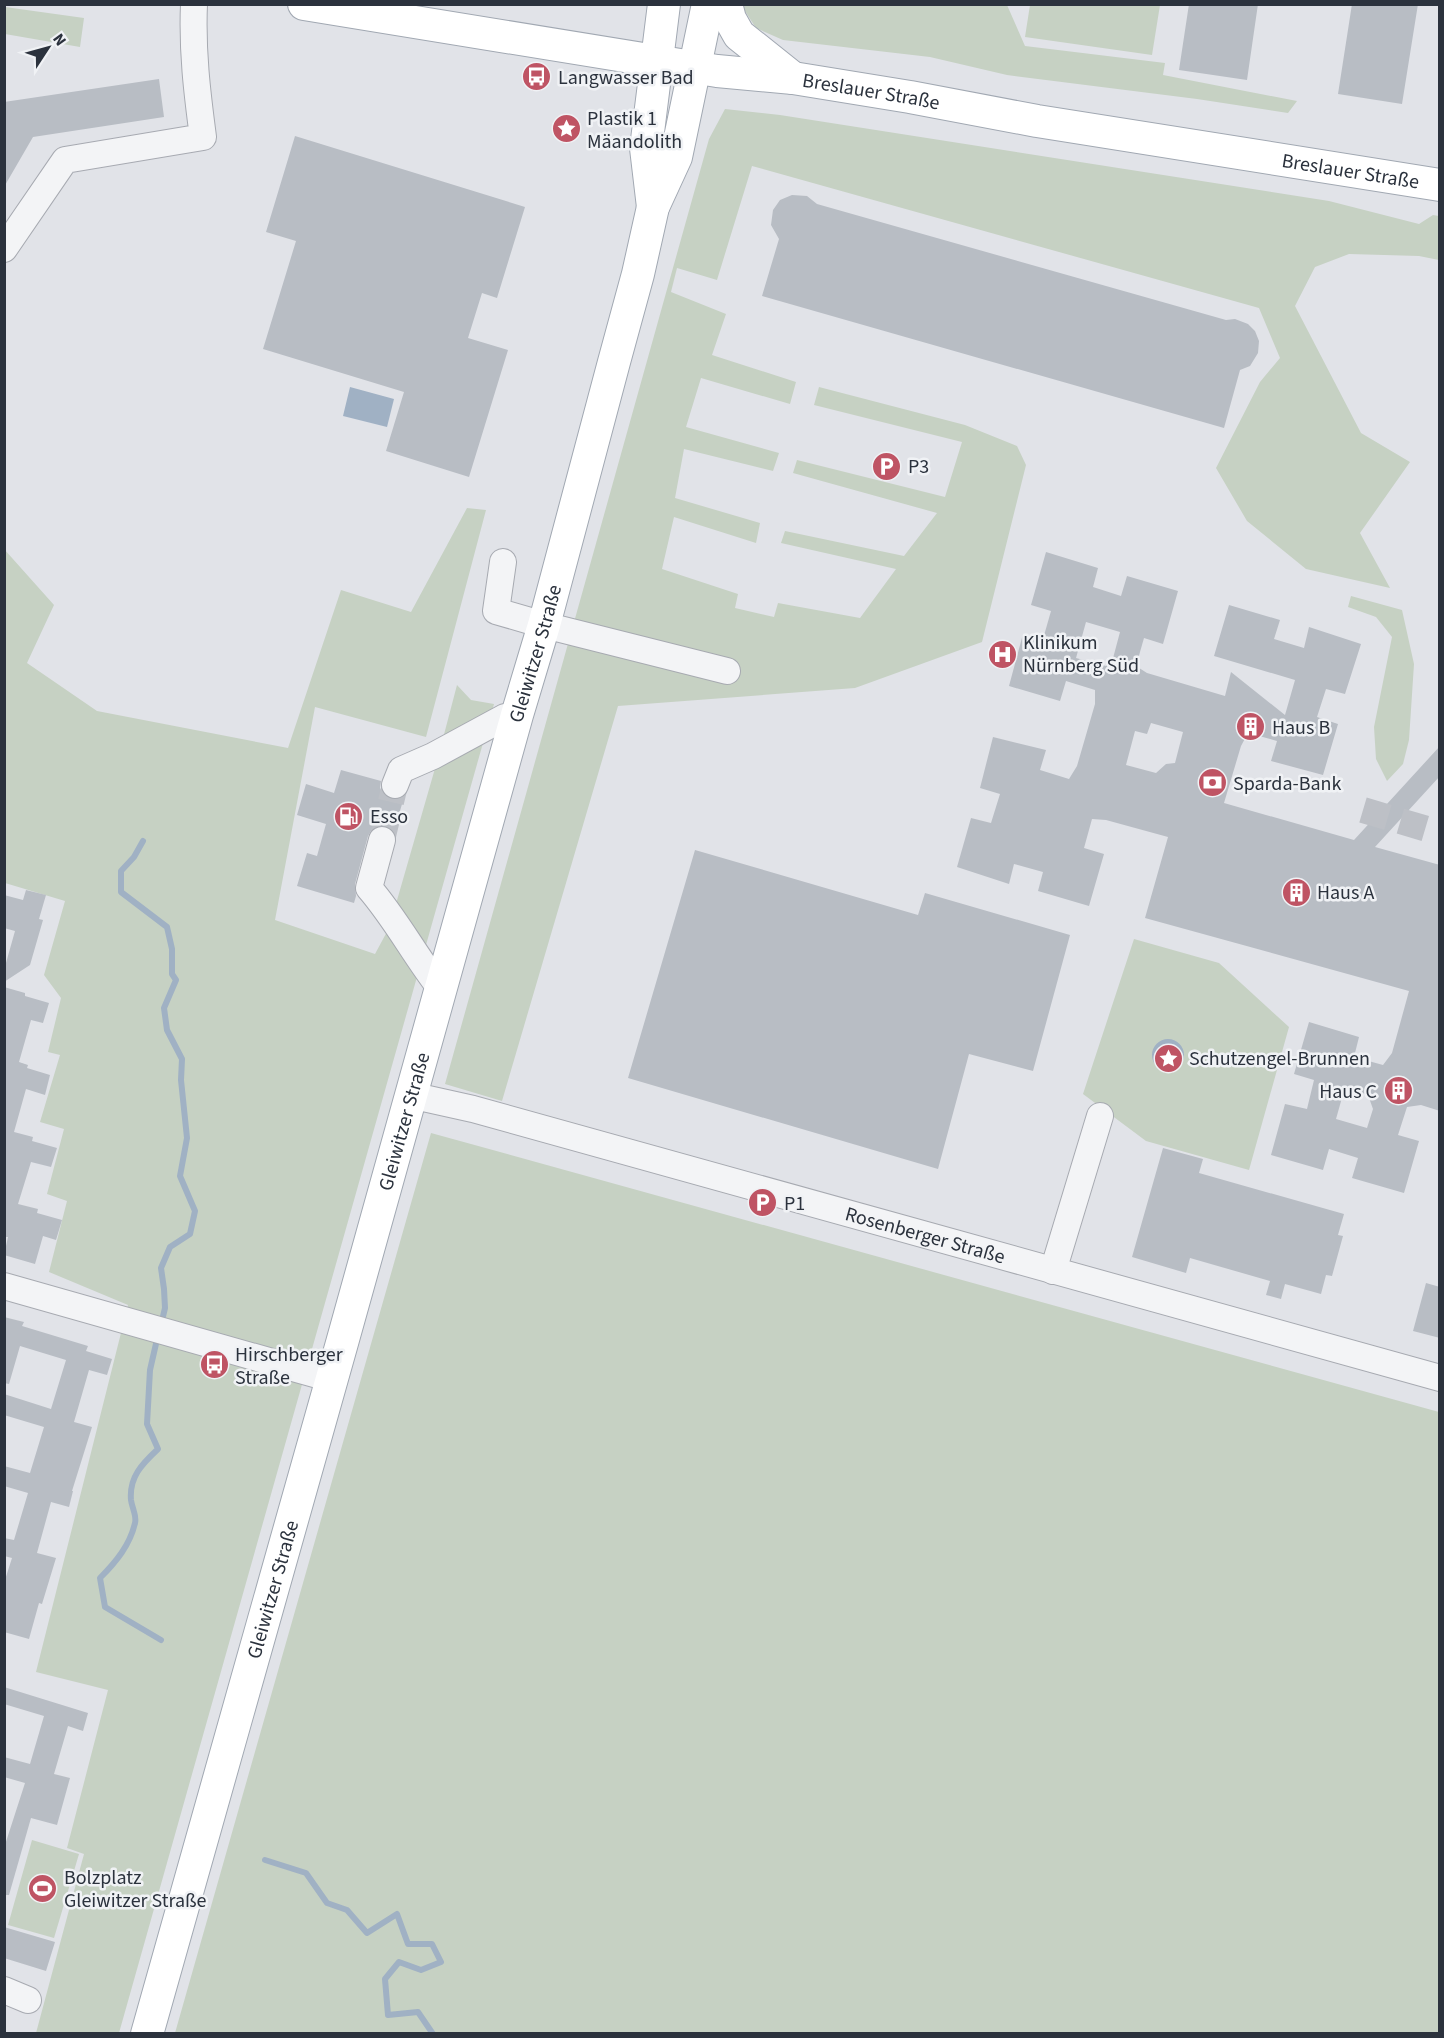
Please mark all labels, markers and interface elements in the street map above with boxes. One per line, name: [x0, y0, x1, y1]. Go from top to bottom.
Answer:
north arrow: [18, 18, 78, 78]
text: N: [47, 29, 71, 51]
bus stop icon: Langwasser Bad: [521, 61, 553, 93]
place label: Langwasser Bad: [558, 64, 694, 92]
street label: Breslauer Straße: [800, 67, 942, 117]
place label: Plastik 1 Mäandolith: [587, 105, 682, 156]
place icon: Plastik 1 Mäandolith: [550, 113, 582, 145]
street label: Breslauer Straße: [1280, 147, 1421, 197]
parking icon: P3: [871, 450, 903, 482]
place label: P3: [908, 453, 929, 481]
street label: Gleiwitzer Straße: [503, 582, 569, 726]
place label: Klinikum Nürnberg Süd: [1023, 629, 1139, 680]
hospital icon: Klinikum Nürnberg Süd: [986, 638, 1018, 670]
building icon: Haus B: [1235, 711, 1267, 743]
place label: Haus B: [1272, 714, 1330, 742]
bank icon: Sparda-Bank: [1196, 767, 1228, 799]
place label: Sparda-Bank: [1233, 770, 1342, 798]
fuel station icon: Esso: [333, 800, 365, 832]
place label: Esso: [370, 803, 408, 831]
building icon: Haus A: [1280, 876, 1312, 908]
place label: Haus A: [1317, 879, 1374, 907]
place icon: Schutzengel-Brunnen: [1152, 1042, 1184, 1074]
place label: Schutzengel-Brunnen: [1189, 1045, 1370, 1073]
street label: Gleiwitzer Straße: [372, 1049, 437, 1194]
building icon: Haus C: [1382, 1075, 1414, 1107]
place label: Haus C: [1319, 1078, 1377, 1106]
parking icon: P1: [747, 1187, 779, 1219]
place label: P1: [784, 1190, 805, 1218]
street label: Rosenberger Straße: [842, 1200, 1008, 1271]
place label: Hirschberger Straße: [235, 1341, 343, 1392]
bus stop icon: Hirschberger Straße: [198, 1349, 230, 1381]
street label: Gleiwitzer Straße: [241, 1517, 306, 1662]
place label: Bolzplatz Gleiwitzer Straße: [64, 1864, 207, 1915]
sports icon: Bolzplatz Gleiwitzer Straße: [27, 1873, 59, 1905]

